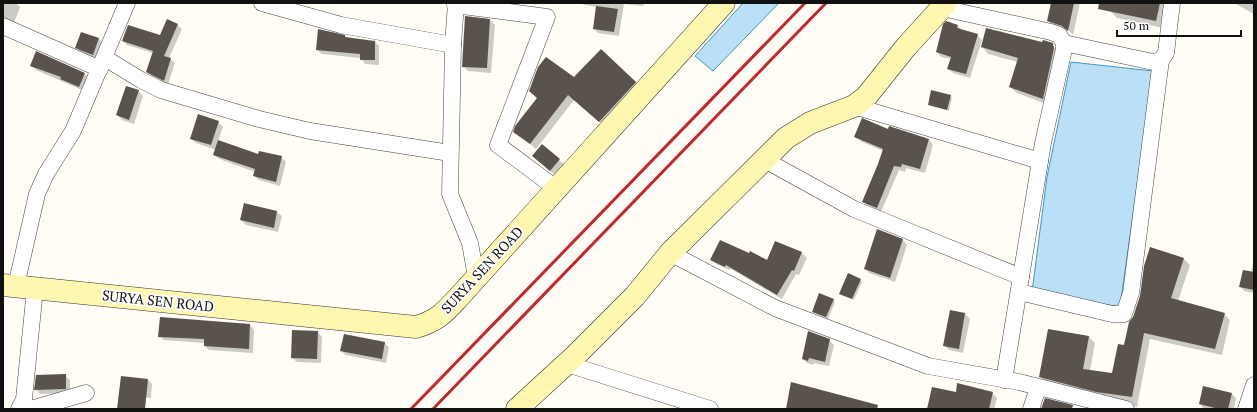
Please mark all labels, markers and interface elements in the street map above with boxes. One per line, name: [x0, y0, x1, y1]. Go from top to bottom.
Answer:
scale bar: [1117, 12, 1241, 38]
text: 50 m: [1123, 18, 1150, 33]
street label: SURYA SEN ROAD: [436, 222, 527, 317]
street label: SURYA SEN ROAD: [101, 285, 215, 316]

